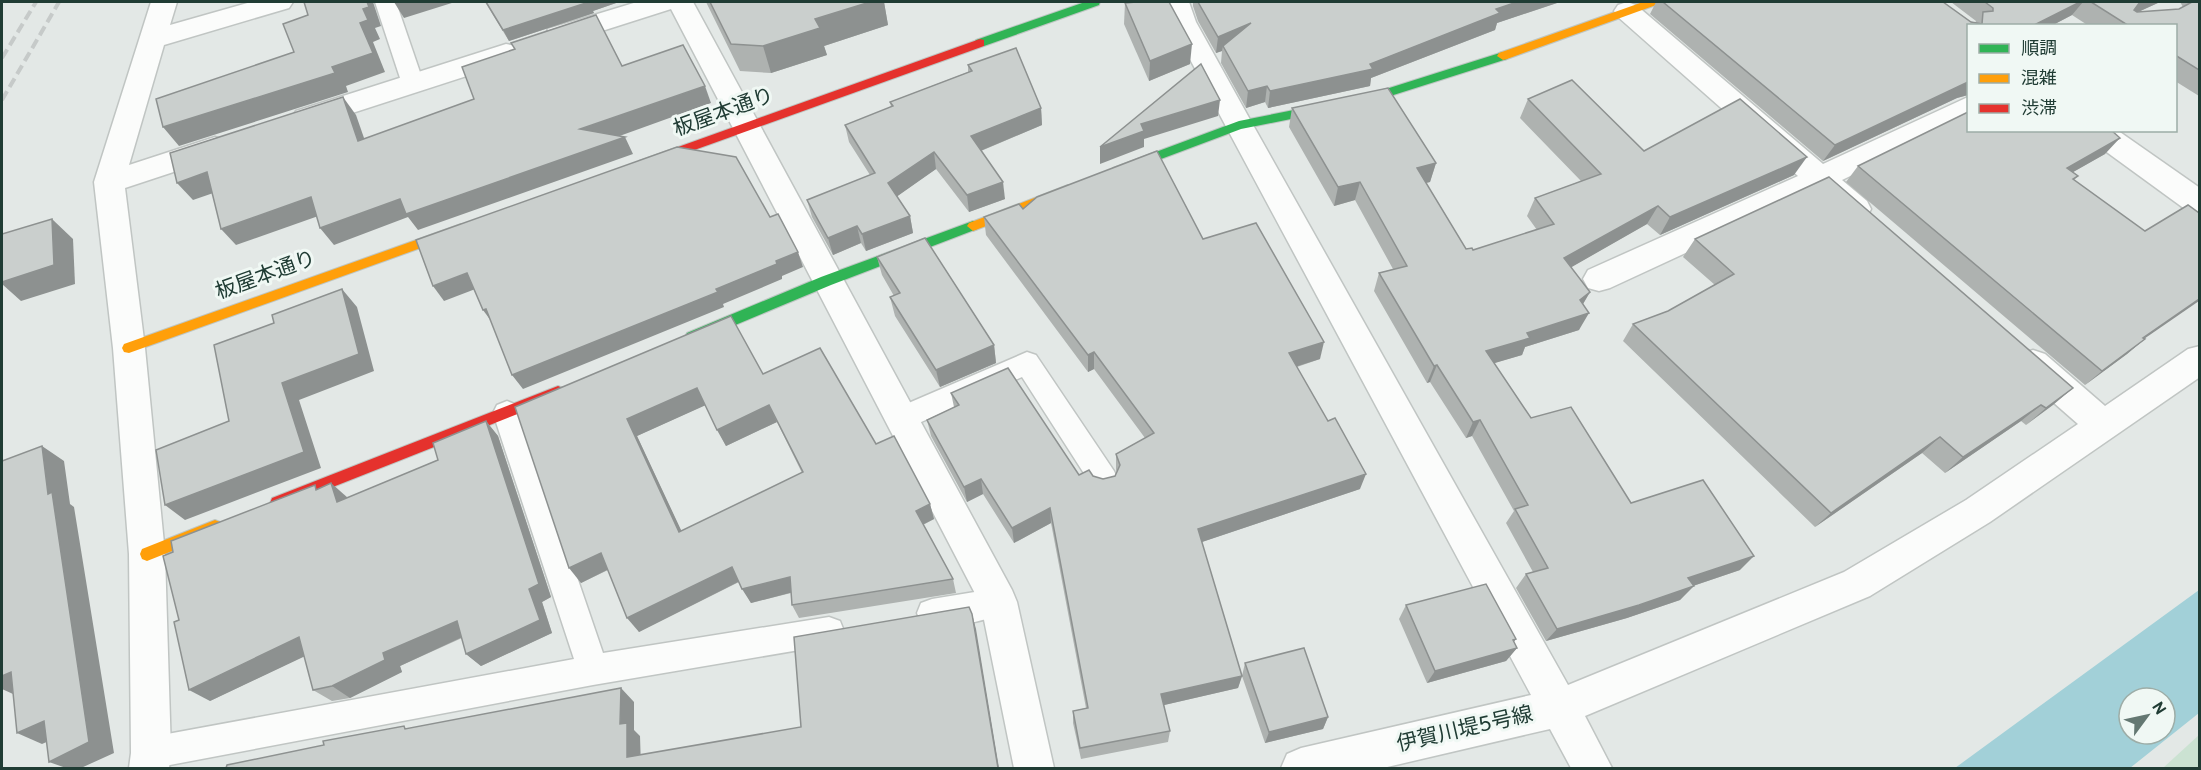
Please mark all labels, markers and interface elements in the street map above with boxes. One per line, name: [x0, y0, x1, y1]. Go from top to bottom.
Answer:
legend: [1967, 24, 2177, 132]
text: 順調: [2021, 38, 2057, 61]
text: 混雑: [2021, 68, 2057, 91]
street label: 板屋本通り: [670, 82, 778, 144]
text: 渋滞: [2021, 98, 2057, 121]
street label: 板屋本通り: [212, 245, 320, 307]
north arrow: [2117, 686, 2177, 746]
text: N: [2146, 699, 2169, 719]
street label: 伊賀川堤5号線: [1394, 701, 1536, 759]

